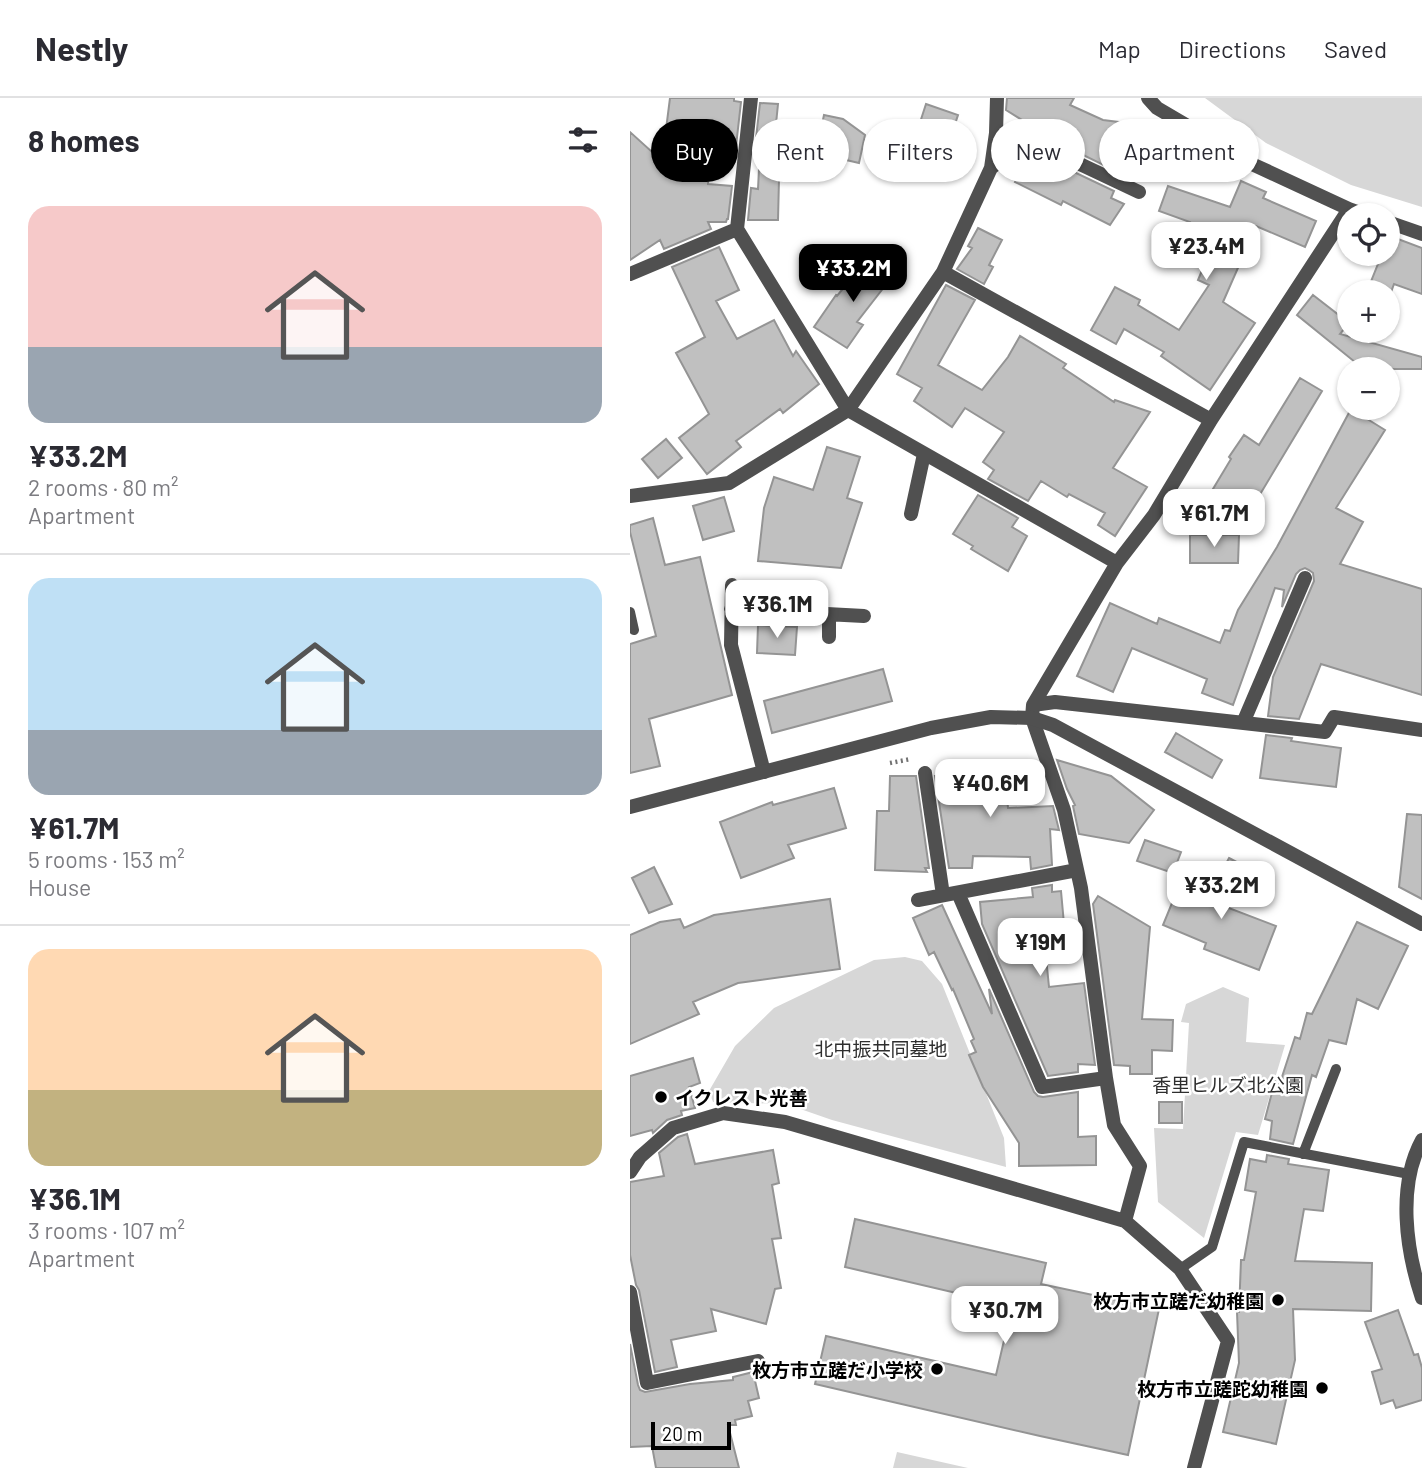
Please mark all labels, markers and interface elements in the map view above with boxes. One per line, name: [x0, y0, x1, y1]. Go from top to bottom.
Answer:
text: Nestly: [35, 28, 129, 68]
text: Map: [1098, 34, 1141, 63]
text: Directions: [1179, 34, 1286, 63]
text: Saved: [1324, 34, 1387, 63]
chip: Buy: [651, 119, 738, 182]
chip: Rent: [752, 119, 849, 182]
chip: Filters: [863, 119, 977, 182]
chip: New: [991, 119, 1085, 182]
chip: Apartment: [1099, 119, 1259, 182]
icon: filters: [564, 121, 602, 159]
text: 8 homes: [28, 122, 139, 158]
map controls: [1337, 203, 1400, 420]
button: locate: [1337, 203, 1400, 266]
pin: ¥23.4M: [1149, 222, 1263, 282]
text: ¥23.4M: [1167, 231, 1245, 259]
pin: ¥33.2M: [796, 244, 910, 304]
icon: home: [252, 252, 378, 378]
text: ¥33.2M: [815, 253, 891, 281]
button: +: [1337, 280, 1400, 343]
button: −: [1337, 357, 1400, 420]
text: ¥33.2M: [28, 437, 127, 473]
text: 2 rooms · 80 m²: [28, 473, 178, 501]
pin: ¥61.7M: [1157, 490, 1271, 549]
text: ¥61.7M: [1179, 498, 1249, 526]
text: Apartment: [28, 501, 135, 529]
pin: ¥36.1M: [720, 580, 834, 640]
text: ¥36.1M: [741, 589, 813, 617]
icon: home: [252, 624, 378, 750]
pin: ¥40.6M: [933, 760, 1047, 819]
text: ¥40.6M: [951, 768, 1029, 796]
text: ¥61.7M: [28, 809, 120, 845]
text: 5 rooms · 153 m²: [28, 845, 185, 873]
pin: ¥33.2M: [1164, 862, 1278, 921]
text: ¥33.2M: [1183, 870, 1259, 898]
text: House: [28, 873, 91, 901]
pin: ¥19M: [999, 918, 1081, 978]
text: ¥19M: [1014, 927, 1066, 955]
icon: home: [252, 995, 378, 1121]
park label: 北中振共同墓地: [814, 1037, 948, 1060]
park label: 香里ヒルズ北公園: [1152, 1073, 1304, 1096]
place label: イクレスト光善: [675, 1086, 808, 1109]
marker: イクレスト光善: [653, 1089, 669, 1105]
text: ¥36.1M: [28, 1180, 121, 1216]
text: 3 rooms · 107 m²: [28, 1216, 185, 1244]
text: Apartment: [28, 1244, 135, 1272]
pin: ¥30.7M: [948, 1286, 1062, 1346]
place label: 枚方市立蹉だ幼稚園: [1093, 1289, 1264, 1312]
marker: 枚方市立蹉だ幼稚園: [1270, 1292, 1286, 1308]
text: ¥30.7M: [967, 1295, 1043, 1323]
place label: 枚方市立蹉だ小学校: [752, 1358, 923, 1381]
marker: 枚方市立蹉だ小学校: [929, 1361, 945, 1377]
place label: 枚方市立蹉跎幼稚園: [1137, 1377, 1308, 1400]
marker: 枚方市立蹉跎幼稚園: [1314, 1380, 1330, 1396]
scale bar: [651, 1419, 732, 1451]
text: 20 m: [662, 1422, 702, 1445]

